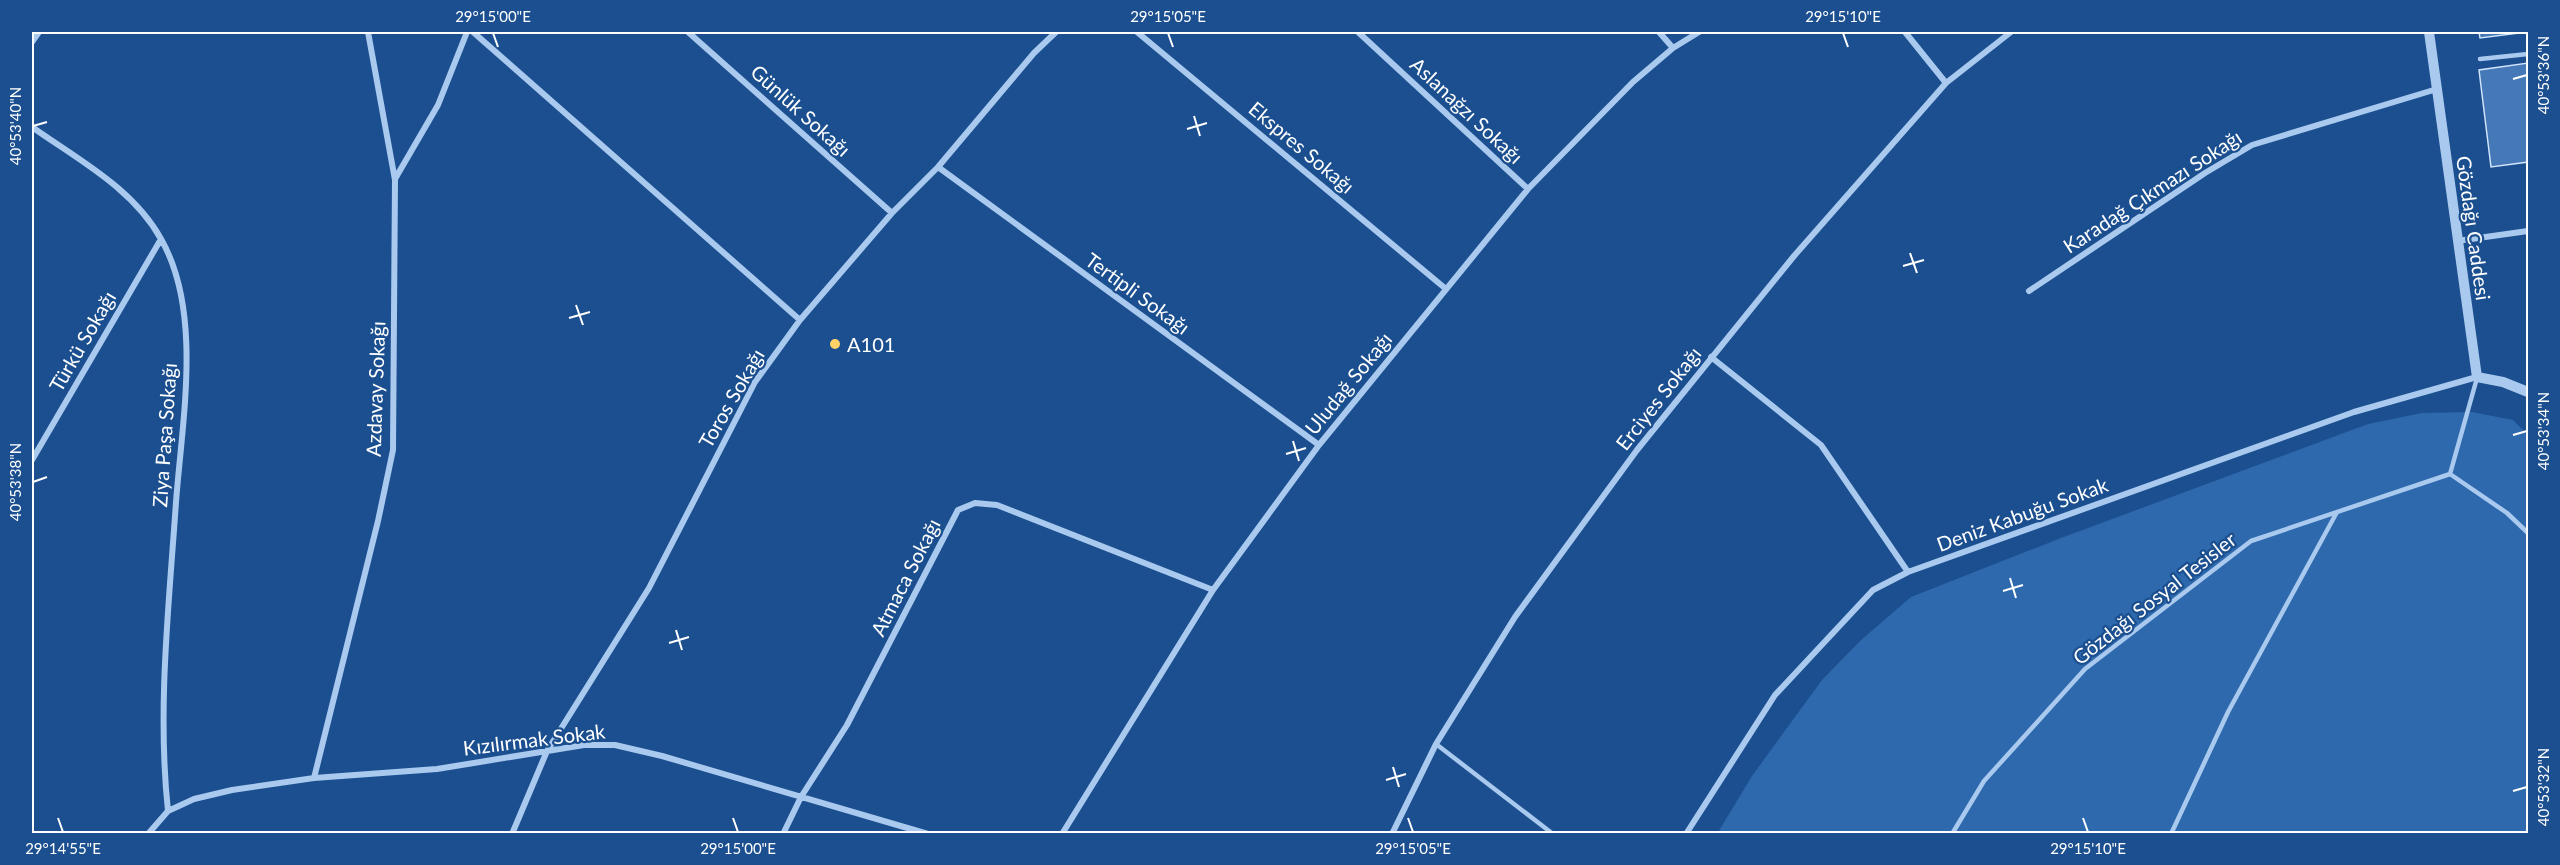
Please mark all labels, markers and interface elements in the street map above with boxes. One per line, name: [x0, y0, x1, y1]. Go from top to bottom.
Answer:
text: 29°15'00"E: [455, 7, 531, 25]
text: 29°15'05"E: [1130, 7, 1206, 25]
text: 29°15'10"E: [1805, 7, 1881, 25]
text: 40°53'36"N: [2534, 36, 2552, 114]
street label: Aslanağzı Sokağı: [1406, 52, 1528, 168]
street label: Günlük Sokağı: [746, 59, 856, 161]
text: 40°53'40"N: [6, 87, 24, 165]
street label: Ekspres Sokağı: [1244, 96, 1360, 198]
street label: Karadağ Çıkmazı Sokağı: [2058, 124, 2246, 258]
street label: Gözdağı Caddesi: [2452, 154, 2496, 302]
street label: Tertipli Sokağı: [1081, 247, 1195, 339]
street label: Türkü Sokağı: [44, 286, 120, 396]
street label: Azdavay Sokağı: [361, 321, 389, 457]
street label: Uludağ Sokağı: [1300, 327, 1396, 439]
place label: A101: [847, 332, 895, 356]
marker: A101: [828, 337, 842, 351]
street label: Erciyes Sokağı: [1610, 342, 1706, 454]
street label: Toros Sokağı: [693, 344, 769, 452]
street label: Ziya Paşa Sokağı: [147, 362, 181, 508]
text: 40°53'34"N: [2534, 392, 2552, 470]
text: 40°53'38"N: [6, 443, 24, 521]
street label: Deniz Kabuğu Sokak: [1933, 472, 2112, 556]
street label: Atmaca Sokağı: [865, 514, 945, 640]
street label: Gözdağı Sosyal Tesisler: [2068, 526, 2241, 669]
street label: Kızılırmak Sokak: [462, 718, 607, 760]
text: 40°53'32"N: [2534, 748, 2552, 826]
text: 29°14'55"E: [25, 839, 101, 857]
text: 29°15'00"E: [700, 839, 776, 857]
text: 29°15'05"E: [1375, 839, 1451, 857]
text: 29°15'10"E: [2050, 839, 2126, 857]

